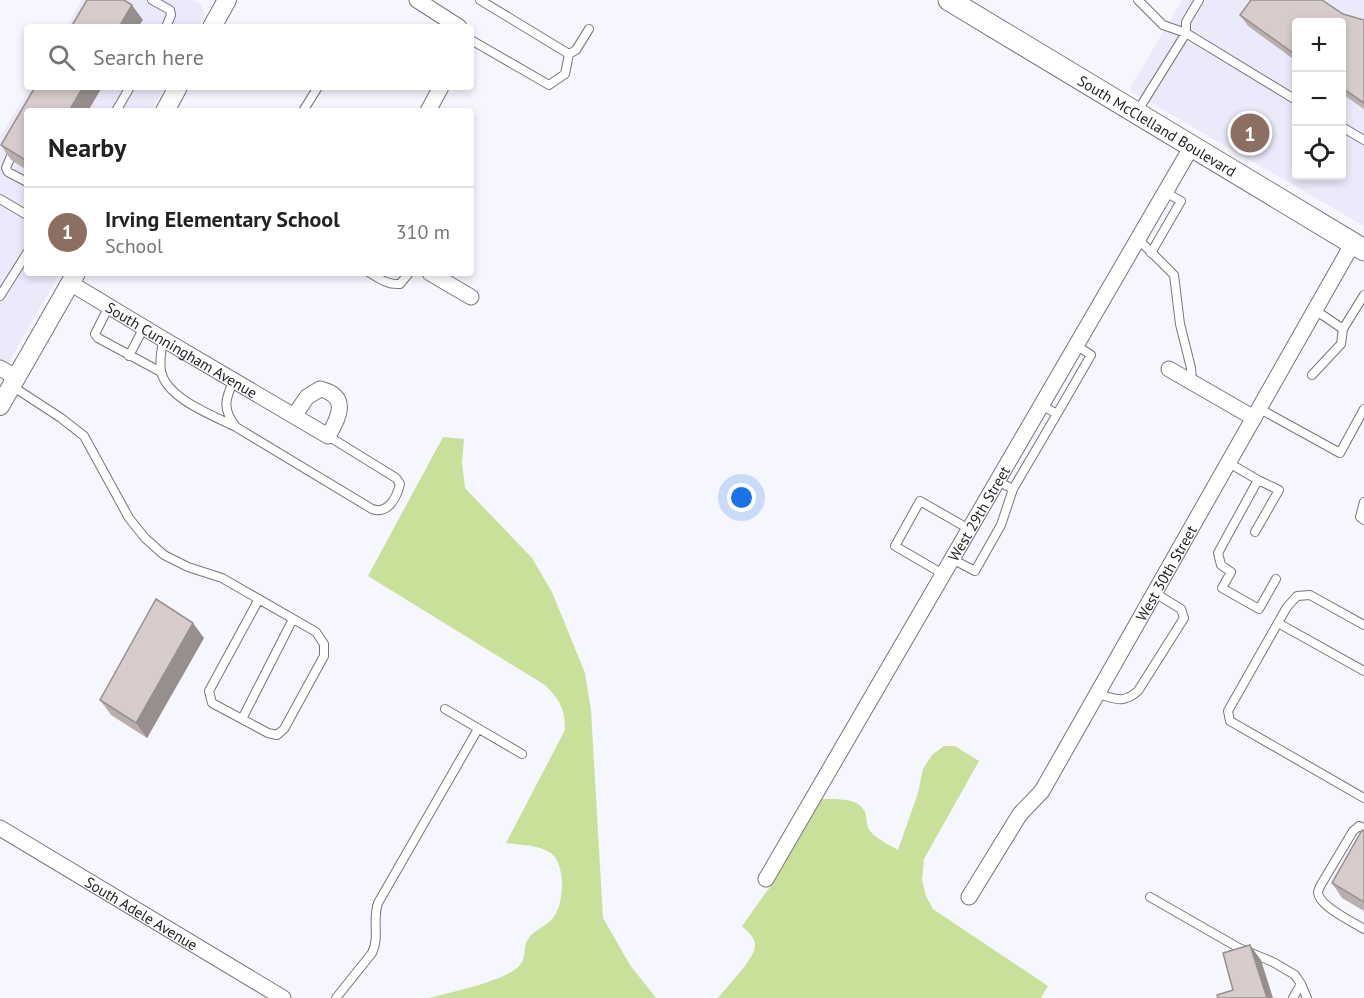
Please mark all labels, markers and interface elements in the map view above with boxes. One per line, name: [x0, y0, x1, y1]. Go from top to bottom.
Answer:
map controls: [1292, 18, 1346, 180]
button: +: [1292, 18, 1346, 72]
search box: [24, 24, 474, 90]
icon: search: [45, 41, 78, 74]
text: Search here: [93, 43, 204, 71]
street label: South McClelland Boulevard: [1074, 70, 1240, 180]
button: −: [1292, 72, 1346, 126]
pin: 1: [1230, 110, 1270, 156]
button: locate: [1292, 126, 1346, 180]
text: Nearby: [48, 131, 126, 164]
text: Irving Elementary School: [105, 205, 340, 233]
text: 1: [62, 219, 73, 245]
text: 310 m: [396, 219, 450, 245]
text: School: [105, 233, 163, 259]
street label: South Cunningham Avenue: [102, 297, 261, 402]
street label: West 29th Street: [943, 462, 1014, 564]
your location: [727, 483, 756, 512]
street label: West 30th Street: [1131, 522, 1200, 624]
street label: South Adele Avenue: [82, 872, 201, 954]

